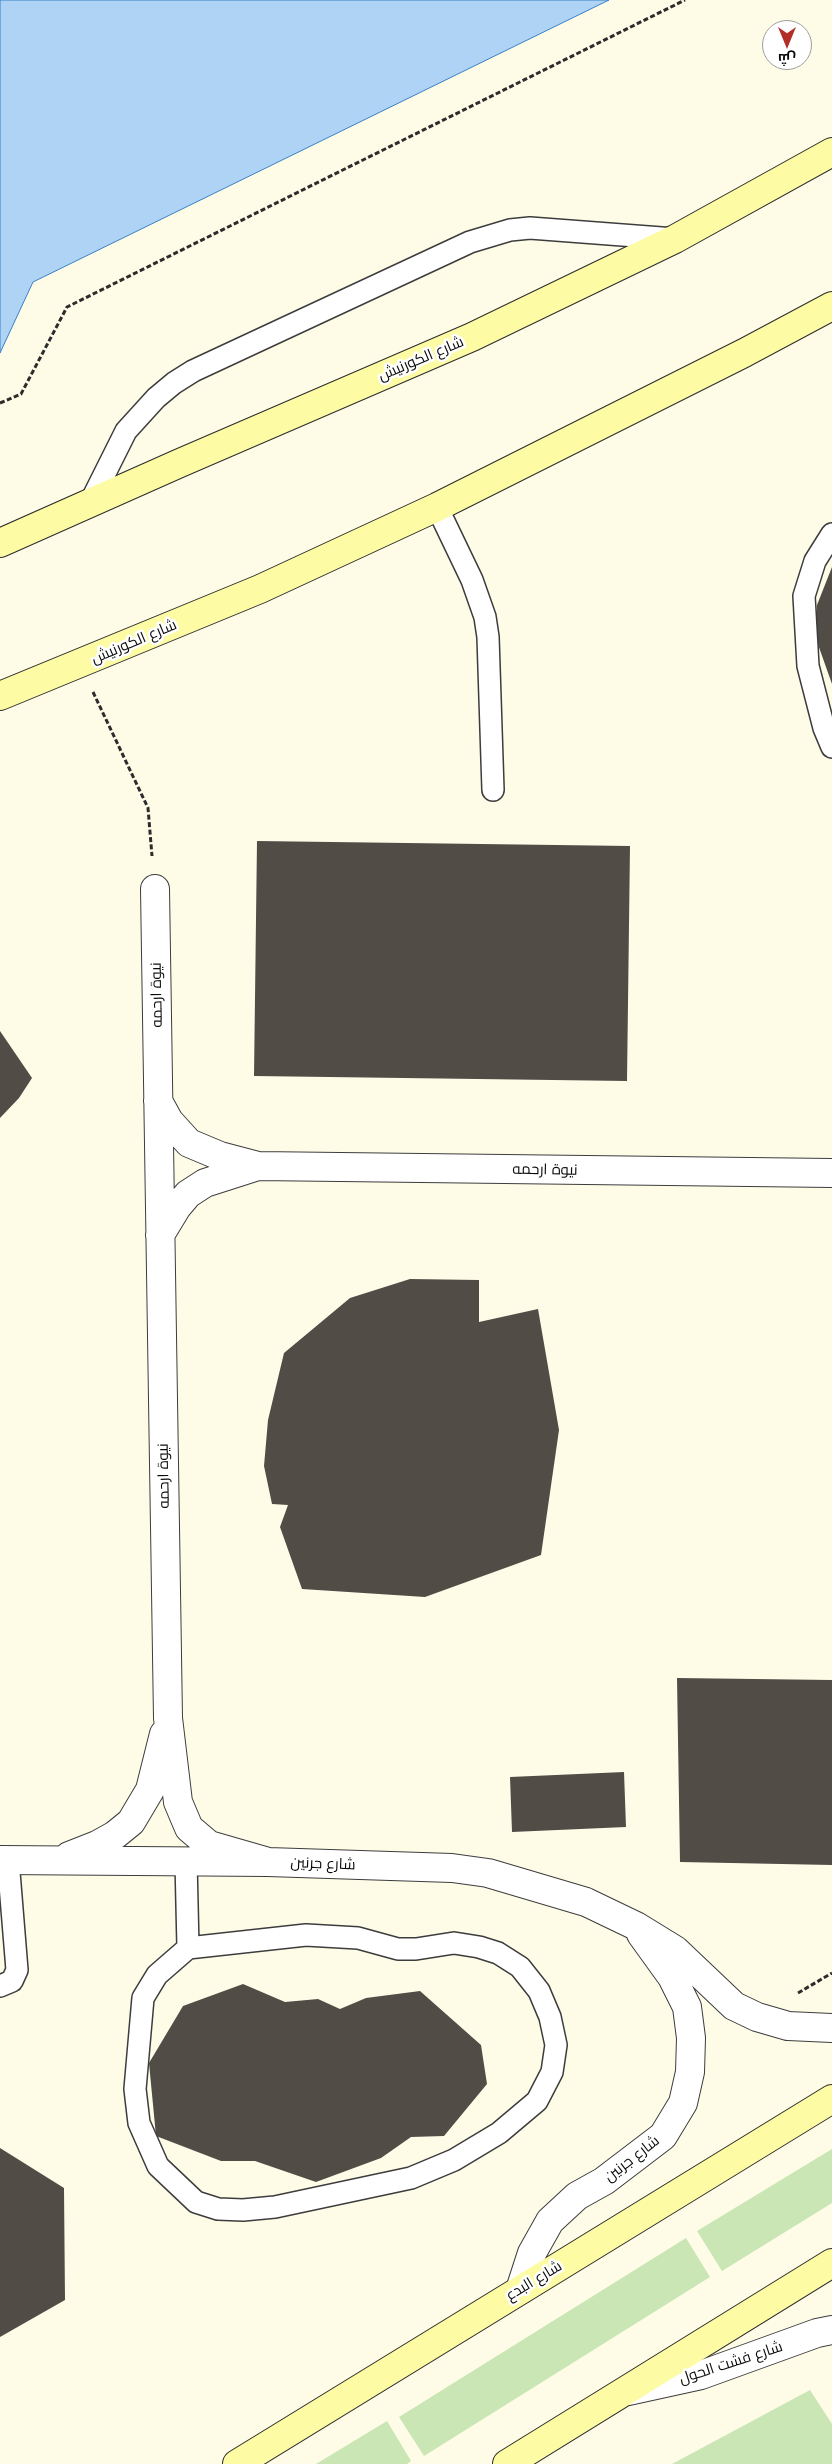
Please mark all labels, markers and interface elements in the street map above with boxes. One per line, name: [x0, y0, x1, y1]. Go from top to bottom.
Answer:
north arrow: [762, 20, 812, 70]
text: ش: [778, 50, 796, 68]
street label: شارع الكورنيش: [376, 333, 466, 385]
street label: شارع الكورنيش: [89, 616, 179, 668]
street label: نيوة ارحمه: [147, 962, 167, 1028]
street label: نيوة ارحمه: [512, 1160, 578, 1180]
street label: نيوة ارحمه: [154, 1443, 174, 1509]
street label: شارع جرنين: [290, 1854, 356, 1874]
street label: شارع جرنين: [601, 2132, 663, 2186]
street label: شارع البدع: [503, 2257, 565, 2305]
street label: شارع فشت الحول: [677, 2338, 785, 2388]

